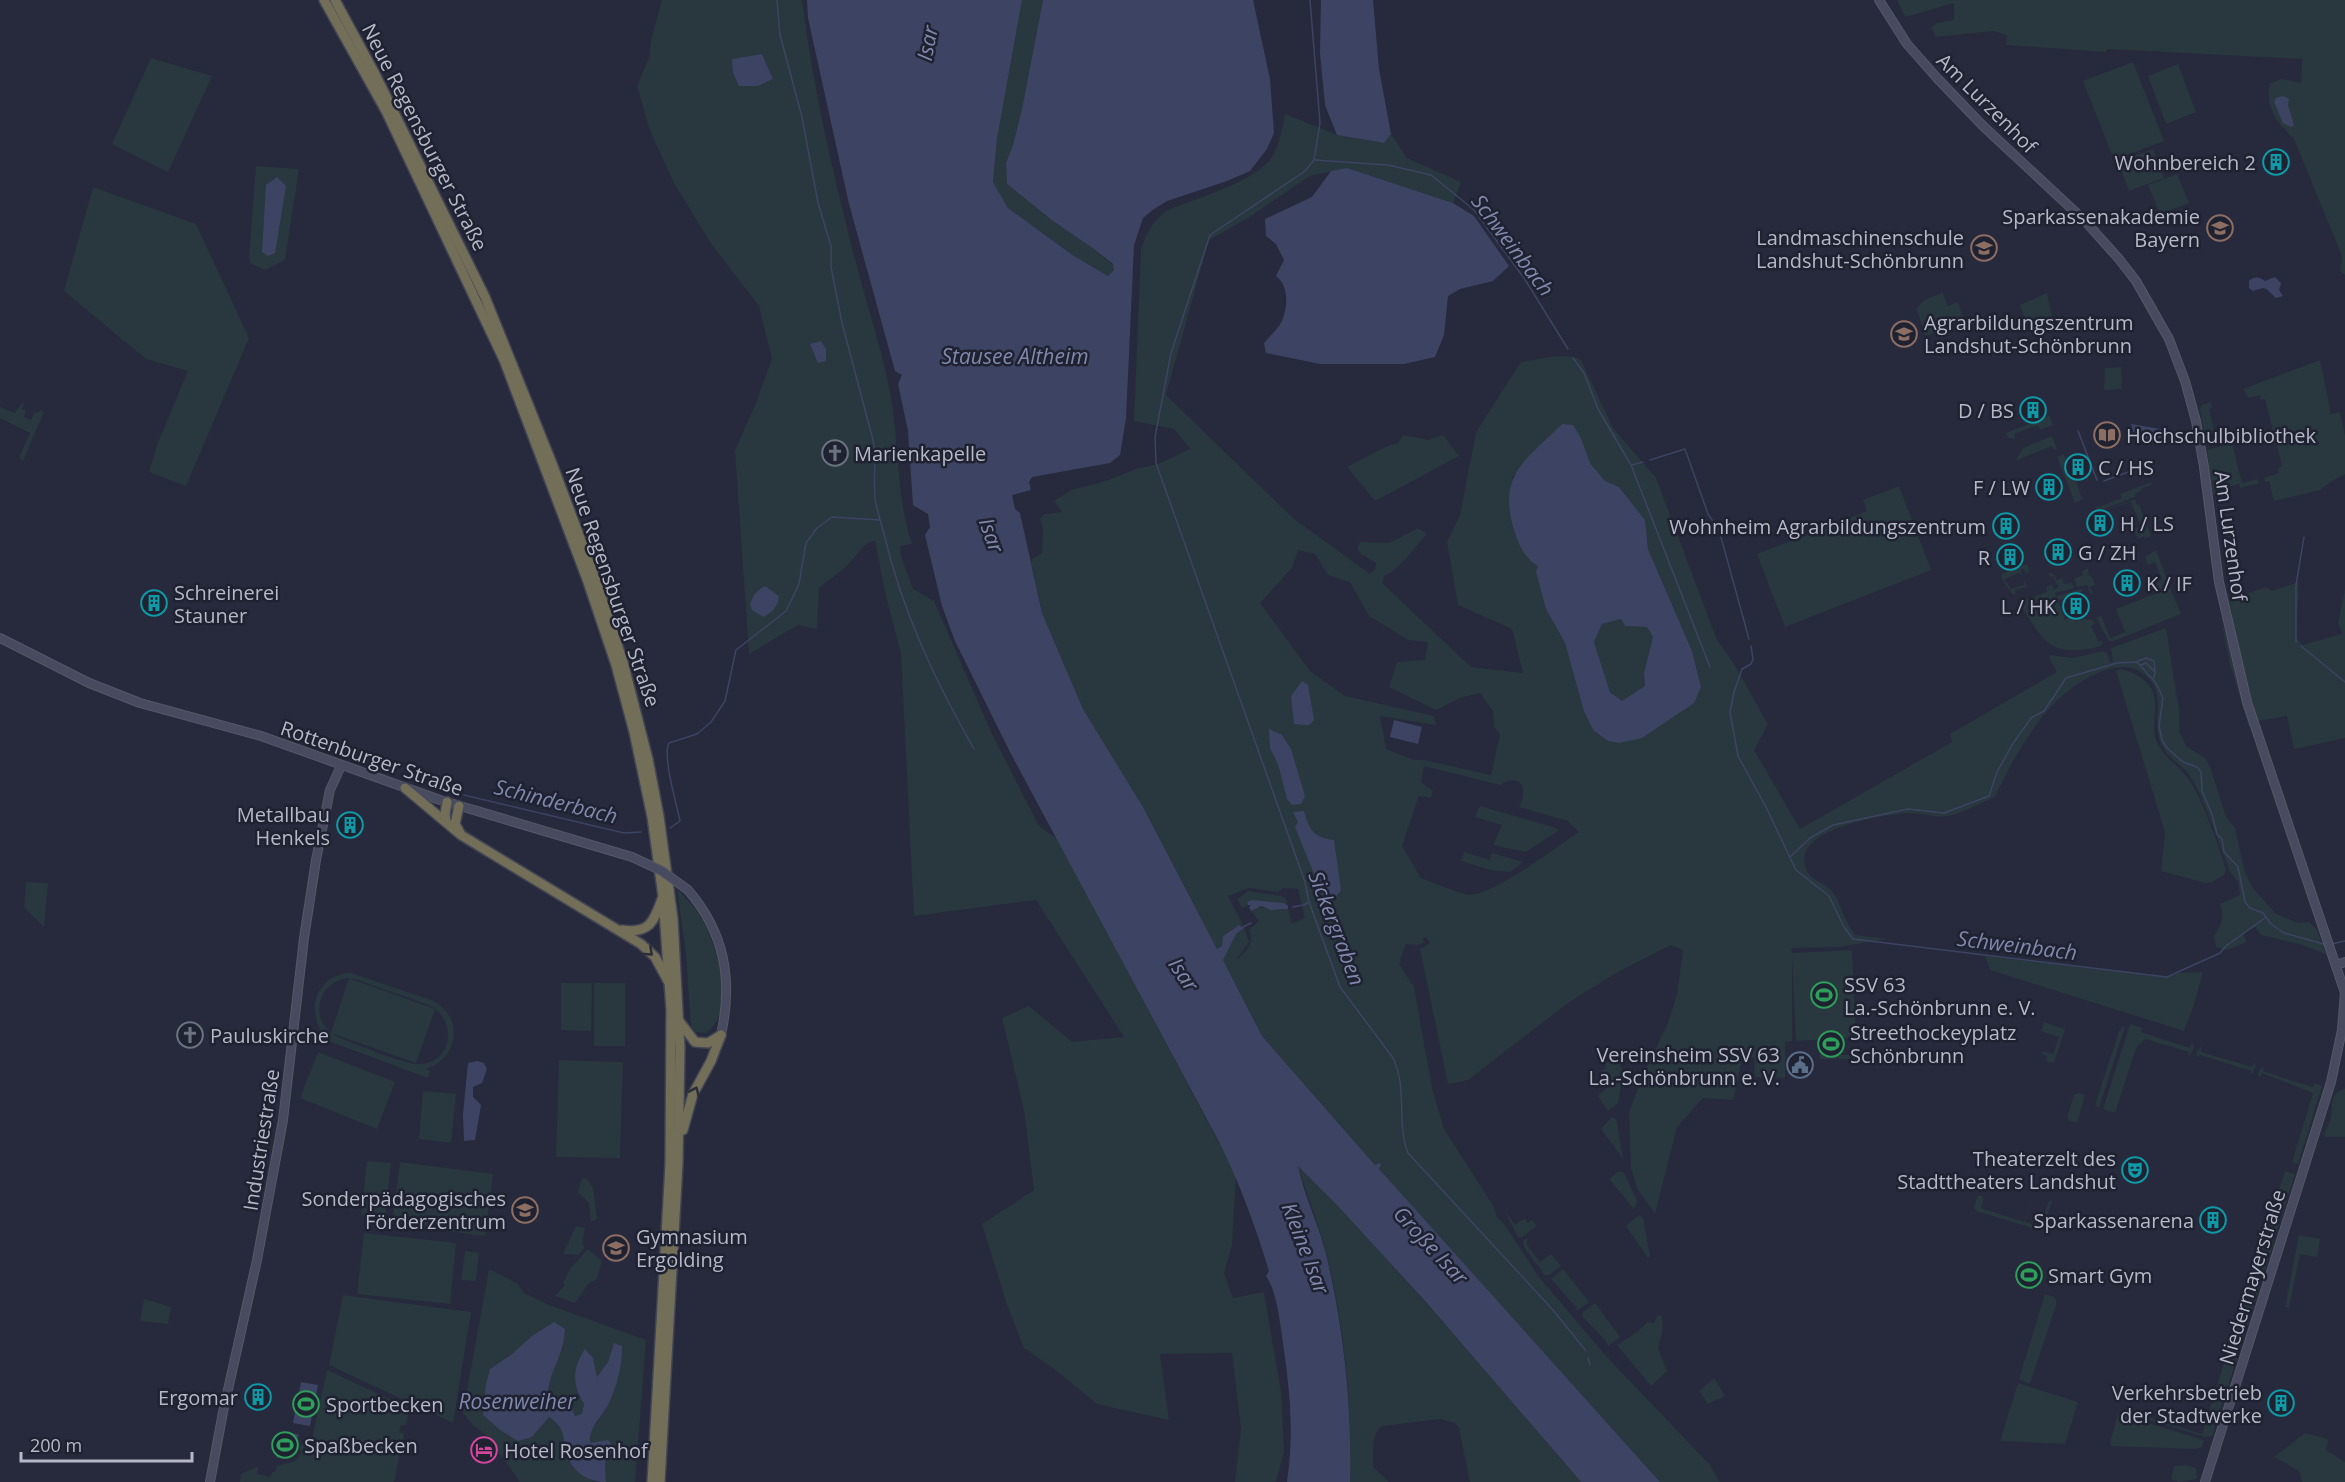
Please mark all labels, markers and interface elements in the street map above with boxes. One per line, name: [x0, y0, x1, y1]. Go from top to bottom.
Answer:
street label: Neue Regensburger Straße: [356, 19, 494, 255]
water label: Isar: [910, 23, 944, 63]
street label: Am Lurzenhof: [1931, 47, 2044, 160]
building icon: Wohnbereich 2: [2261, 147, 2291, 177]
place label: Wohnbereich 2: [2115, 149, 2256, 176]
water label: Schweinbach: [1465, 188, 1561, 302]
place label: Sparkassenakademie Bayern: [2002, 203, 2200, 253]
school or university icon: Sparkassenakademie Bayern: [2205, 213, 2235, 243]
place label: Landmaschinenschule Landshut-Schönbrunn: [1756, 224, 1964, 274]
school or university icon: Landmaschinenschule Landshut-Schönbrunn: [1969, 233, 1999, 263]
place label: Agrarbildungszentrum Landshut-Schönbrunn: [1924, 309, 2133, 359]
school or university icon: Agrarbildungszentrum Landshut-Schönbrunn: [1889, 319, 1919, 349]
water label: Stausee Altheim: [941, 342, 1089, 370]
building icon: D / BS: [2018, 395, 2048, 425]
place label: D / BS: [1958, 397, 2014, 424]
library icon: Hochschulbibliothek: [2092, 420, 2122, 450]
place label: Hochschulbibliothek: [2126, 422, 2317, 449]
church icon: Marienkapelle: [820, 438, 850, 468]
place label: Marienkapelle: [854, 440, 986, 467]
building icon: C / HS: [2063, 452, 2093, 482]
place label: C / HS: [2098, 454, 2154, 481]
street label: Neue Regensburger Straße: [559, 464, 667, 710]
street label: Am Lurzenhof: [2209, 469, 2254, 604]
building icon: F / LW: [2034, 472, 2064, 502]
place label: F / LW: [1973, 474, 2031, 501]
building icon: H / LS: [2085, 508, 2115, 538]
place label: H / LS: [2120, 510, 2174, 537]
building icon: Wohnheim Agrarbildungszentrum: [1991, 511, 2021, 541]
place label: Wohnheim Agrarbildungszentrum: [1669, 513, 1986, 540]
water label: Isar: [973, 514, 1011, 557]
building icon: G / ZH: [2043, 537, 2073, 567]
place label: G / ZH: [2078, 539, 2136, 566]
building icon: R: [1995, 542, 2025, 572]
place label: R: [1978, 544, 1991, 571]
building icon: K / IF: [2112, 568, 2142, 598]
place label: K / IF: [2146, 570, 2192, 597]
place label: Schreinerei Stauner: [174, 579, 279, 629]
building icon: Schreinerei Stauner: [139, 588, 169, 618]
building icon: L / HK: [2061, 591, 2091, 621]
place label: L / HK: [2001, 593, 2057, 620]
street label: Rottenburger Straße: [277, 714, 467, 802]
water label: Schinderbach: [491, 772, 621, 830]
place label: Metallbau Henkels: [237, 801, 330, 851]
building icon: Metallbau Henkels: [335, 810, 365, 840]
water label: Sickergraben: [1302, 867, 1372, 989]
water label: Schweinbach: [1955, 924, 2079, 966]
one-way arrow: [643, 945, 653, 956]
water label: Isar: [1163, 952, 1206, 997]
place label: SSV 63 La.-Schönbrunn e. V.: [1844, 971, 2036, 1021]
sports icon: SSV 63 La.-Schönbrunn e. V.: [1809, 980, 1839, 1010]
place label: Streethockeyplatz Schönbrunn: [1850, 1019, 2016, 1069]
church icon: Pauluskirche: [175, 1020, 205, 1050]
place label: Pauluskirche: [210, 1022, 329, 1049]
sports icon: Streethockeyplatz Schönbrunn: [1816, 1029, 1846, 1059]
place label: Vereinsheim SSV 63 La.-Schönbrunn e. V.: [1588, 1041, 1780, 1091]
public building icon: Vereinsheim SSV 63 La.-Schönbrunn e. V.: [1785, 1050, 1815, 1080]
street label: Industriestraße: [236, 1067, 286, 1213]
one-way arrow: [688, 1087, 700, 1098]
place label: Theaterzelt des Stadttheaters Landshut: [1897, 1145, 2116, 1195]
theatre icon: Theaterzelt des Stadttheaters Landshut: [2120, 1155, 2150, 1185]
place label: Sonderpädagogisches Förderzentrum: [301, 1185, 506, 1235]
street label: Niedermayerstraße: [2213, 1186, 2291, 1368]
school or university icon: Sonderpädagogisches Förderzentrum: [510, 1195, 540, 1225]
water label: Kleine Isar: [1276, 1198, 1336, 1298]
water label: Große Isar: [1388, 1200, 1475, 1291]
building icon: Sparkassenarena: [2198, 1205, 2228, 1235]
place label: Sparkassenarena: [2033, 1207, 2194, 1234]
place label: Gymnasium Ergolding: [636, 1223, 748, 1273]
school or university icon: Gymnasium Ergolding: [601, 1233, 631, 1263]
sports icon: Smart Gym: [2014, 1260, 2044, 1290]
place label: Smart Gym: [2048, 1262, 2152, 1289]
place label: Verkehrsbetrieb der Stadtwerke: [2112, 1379, 2262, 1429]
building icon: Ergomar: [243, 1382, 273, 1412]
place label: Ergomar: [158, 1384, 238, 1411]
water label: Rosenweiher: [458, 1387, 576, 1415]
building icon: Verkehrsbetrieb der Stadtwerke: [2266, 1388, 2296, 1418]
sports icon: Sportbecken: [291, 1389, 321, 1419]
place label: Sportbecken: [326, 1391, 444, 1418]
scale bar: [21, 1425, 192, 1463]
sports icon: Spaßbecken: [270, 1430, 300, 1460]
place label: Spaßbecken: [304, 1432, 418, 1459]
text: 200 m: [30, 1433, 82, 1457]
hotel icon: Hotel Rosenhof: [469, 1435, 499, 1465]
place label: Hotel Rosenhof: [504, 1437, 649, 1464]

